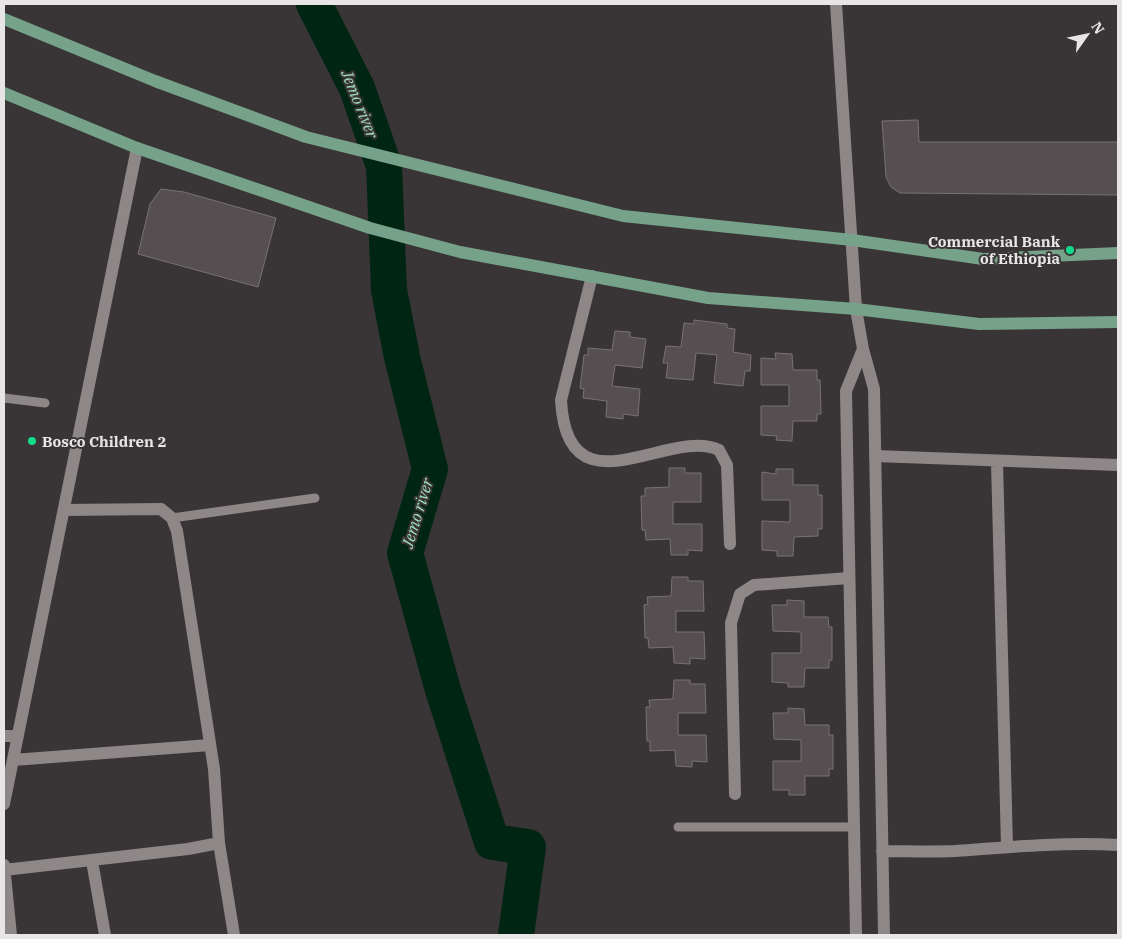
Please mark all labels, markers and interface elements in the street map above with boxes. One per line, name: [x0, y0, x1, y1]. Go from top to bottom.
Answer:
north arrow: [1062, 10, 1112, 60]
text: N: [1087, 18, 1108, 37]
water label: Jemo river: [337, 66, 383, 142]
place label: Commercial Bank of Ethiopia: [928, 232, 1061, 268]
marker: Commercial Bank of Ethiopia: [1064, 244, 1076, 256]
place label: Bosco Children 2: [42, 432, 167, 451]
marker: Bosco Children 2: [26, 435, 38, 447]
water label: Jemo river: [397, 475, 437, 551]

